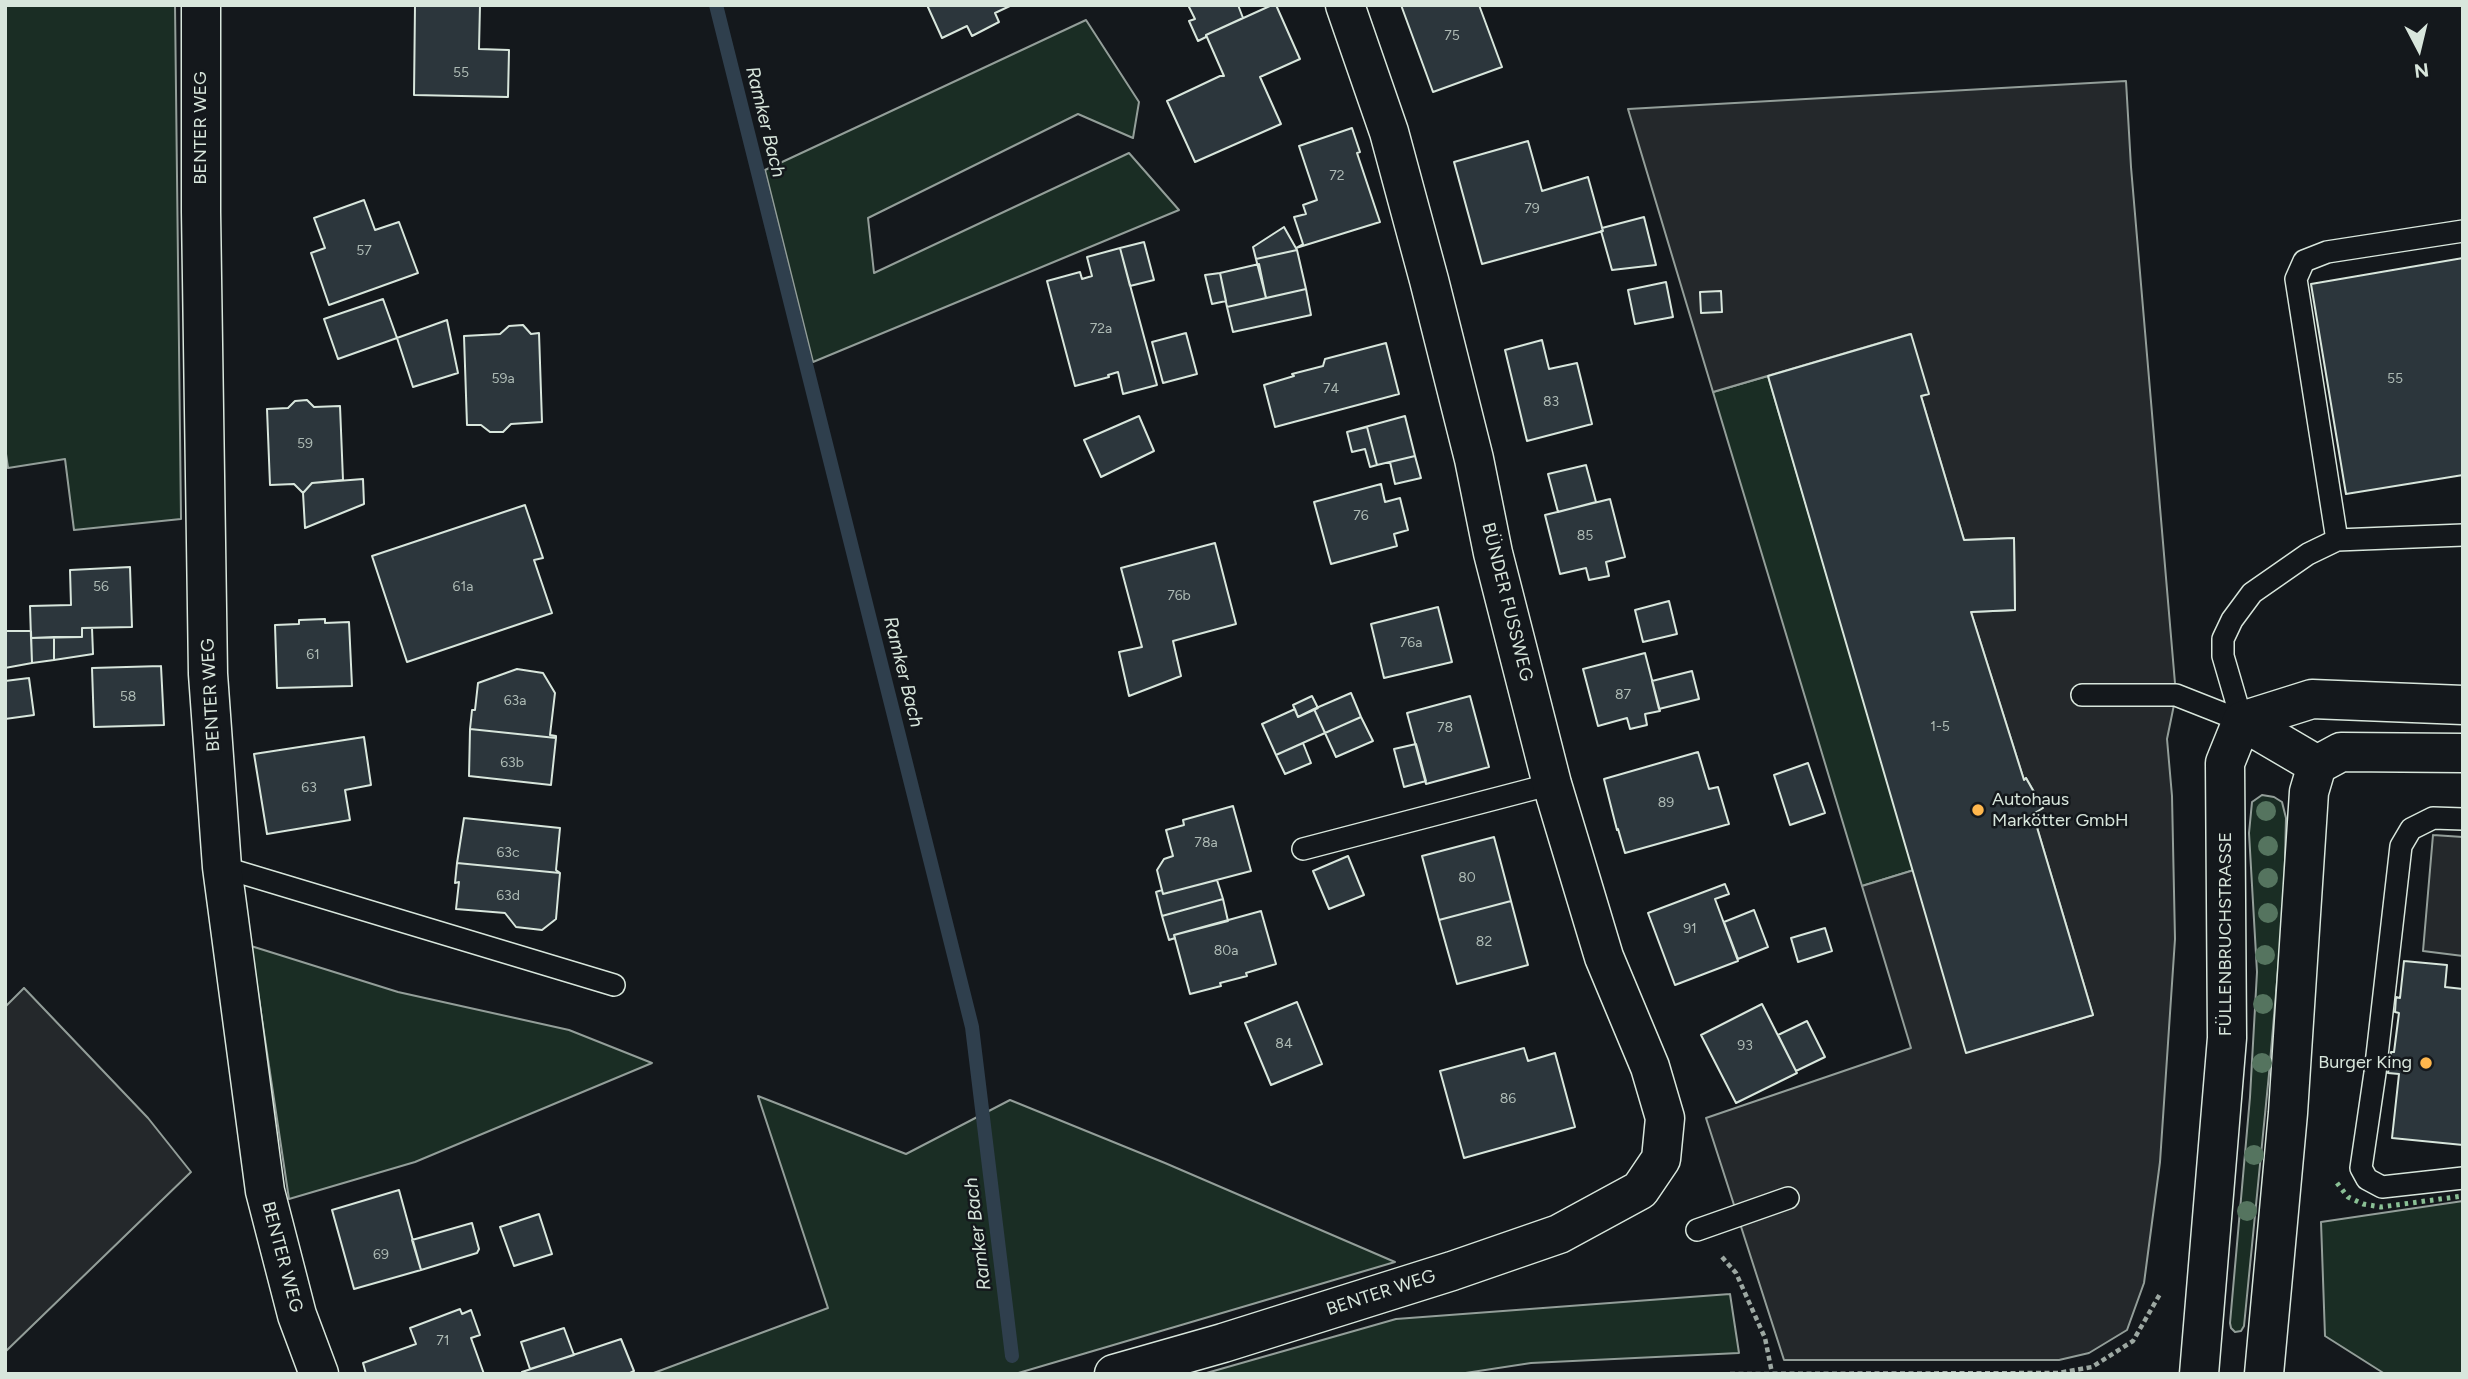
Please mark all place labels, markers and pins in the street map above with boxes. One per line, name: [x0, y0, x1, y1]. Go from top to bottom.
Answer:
place label: Autohaus Markötter GmbH: [1992, 789, 2128, 832]
marker: Autohaus Markötter GmbH: [1970, 802, 1986, 818]
place label: Burger King: [2318, 1052, 2412, 1074]
marker: Burger King: [2418, 1055, 2434, 1071]

